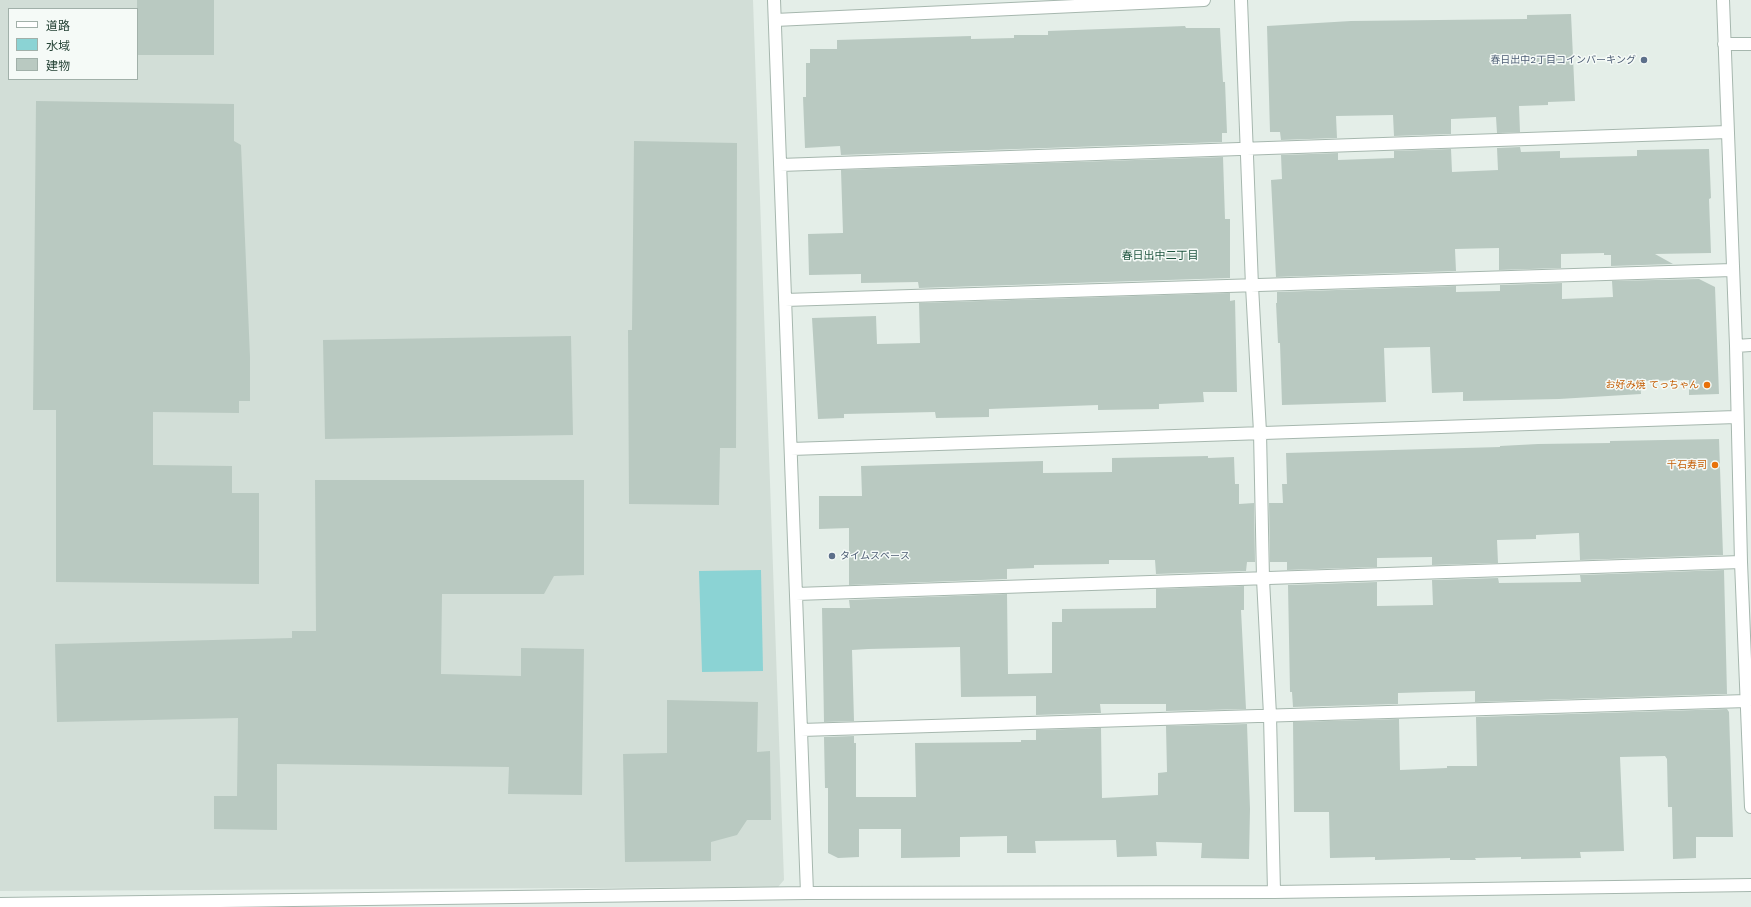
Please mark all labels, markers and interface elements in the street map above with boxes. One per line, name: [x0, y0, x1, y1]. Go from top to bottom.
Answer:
legend: [8, 8, 138, 80]
text: 道路: [46, 19, 70, 33]
text: 水域: [46, 39, 70, 53]
place label: 春日出中2丁目コインパーキング: [1490, 54, 1636, 66]
marker: 春日出中2丁目コインパーキング: [1639, 55, 1649, 65]
text: 建物: [46, 59, 70, 73]
district label: 春日出中二丁目: [1122, 249, 1198, 263]
place label: お好み焼 てっちゃん: [1606, 379, 1699, 391]
marker: お好み焼 てっちゃん: [1702, 380, 1712, 390]
place label: 千石寿司: [1667, 459, 1707, 471]
marker: 千石寿司: [1710, 460, 1720, 470]
place label: タイムスペース: [840, 550, 910, 562]
marker: タイムスペース: [827, 551, 837, 561]

